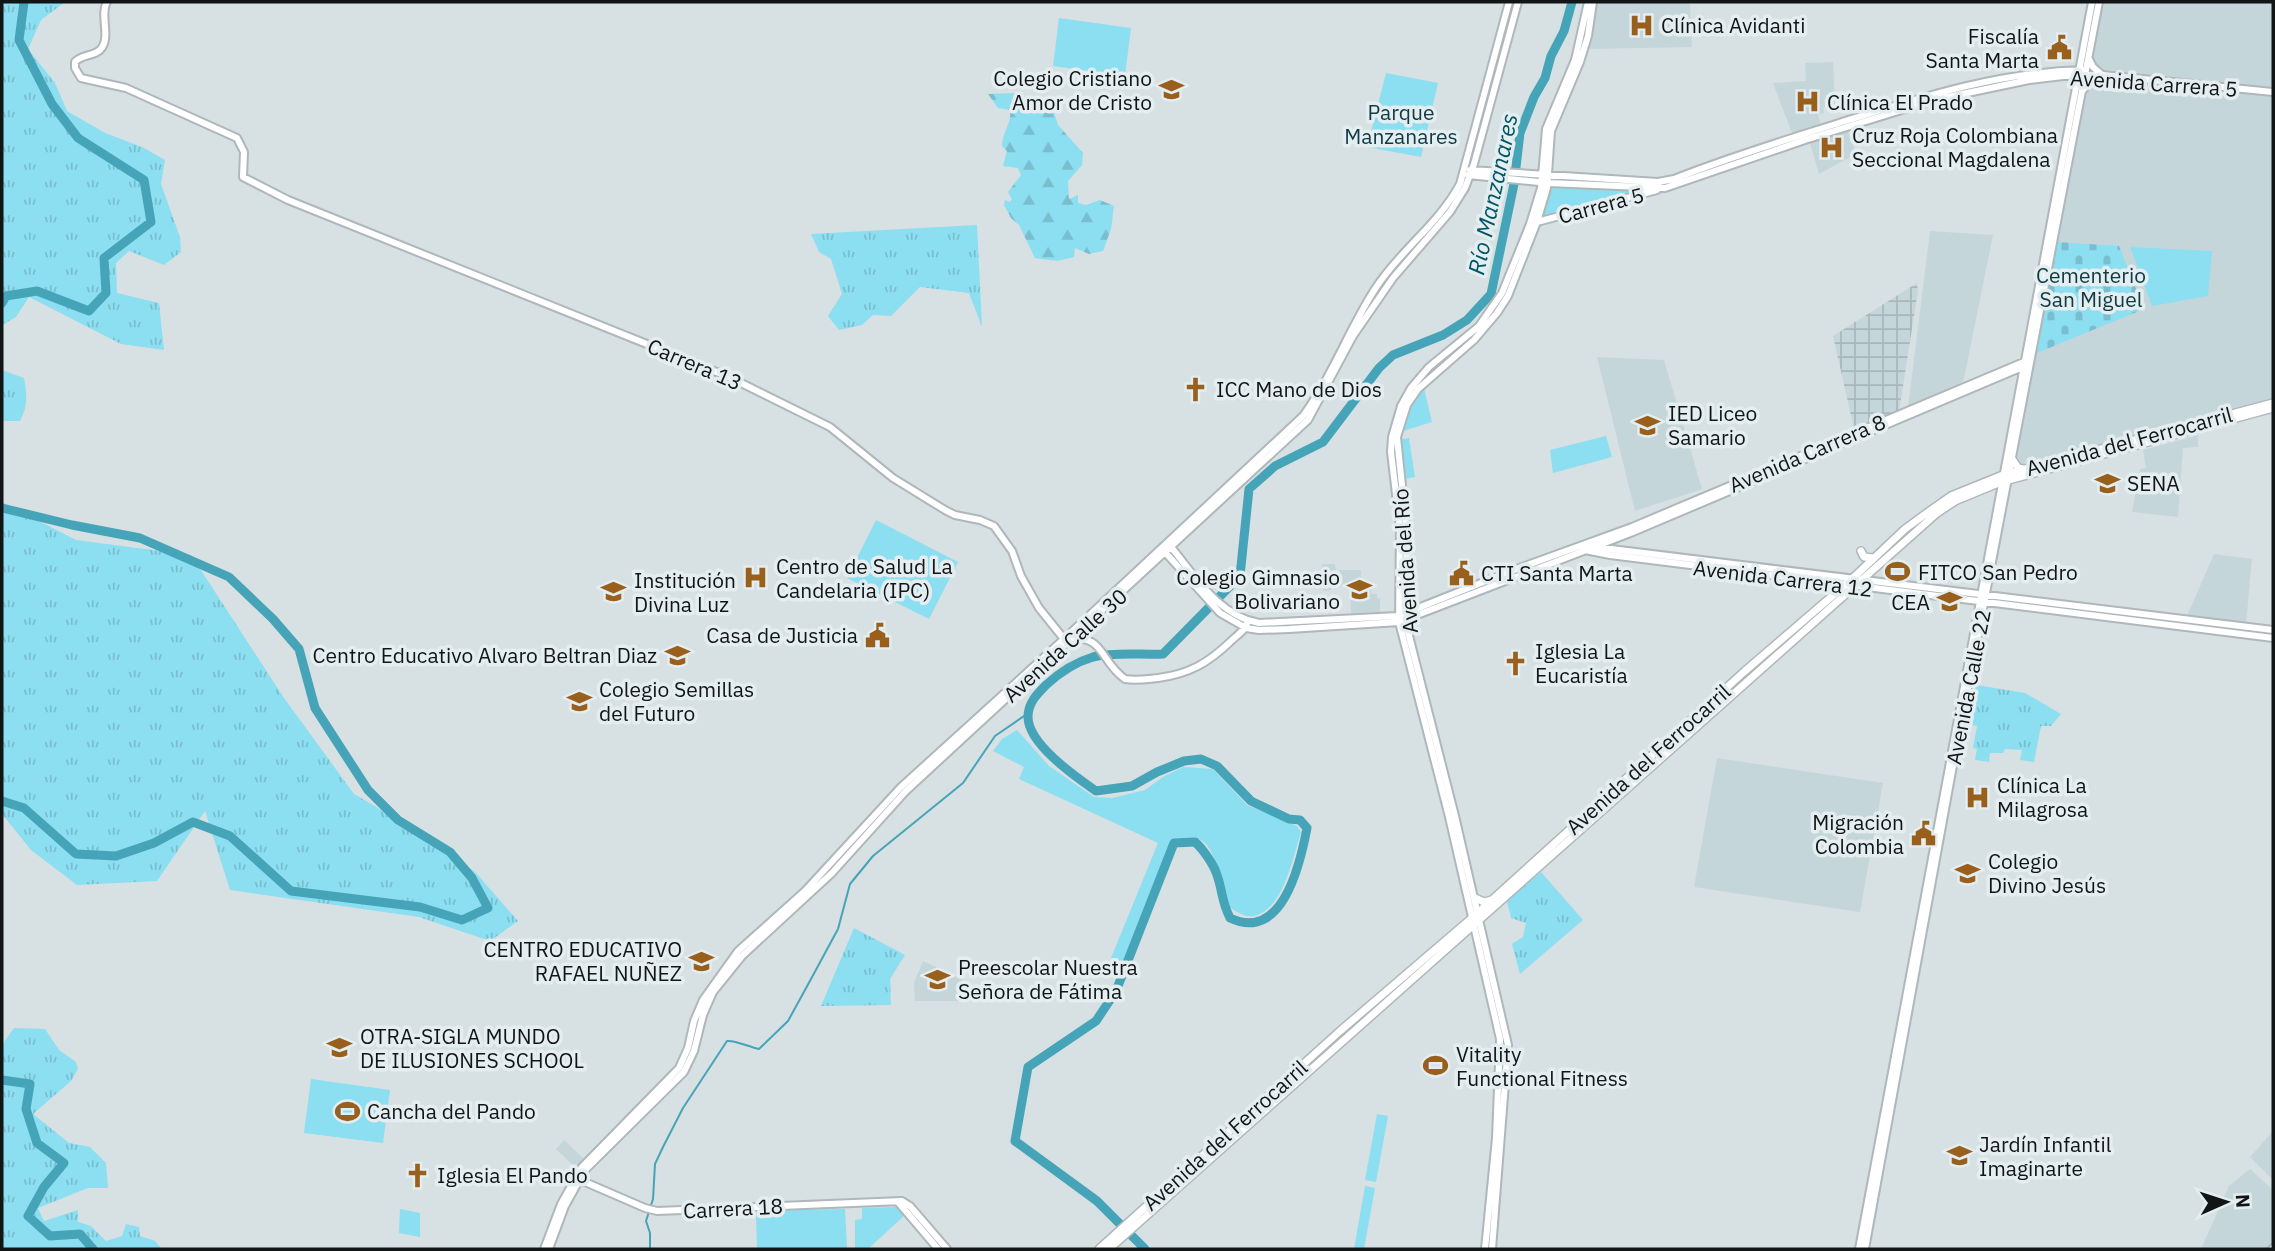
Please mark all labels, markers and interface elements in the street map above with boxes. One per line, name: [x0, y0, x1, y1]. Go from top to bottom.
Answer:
hospital icon: Clínica Avidanti: [1627, 11, 1655, 39]
place label: Clínica Avidanti: [1661, 11, 1805, 39]
place label: Fiscalía Santa Marta: [1925, 22, 2039, 74]
public building icon: Fiscalía Santa Marta: [2045, 34, 2073, 62]
street label: Avenida Carrera 5: [2069, 63, 2239, 103]
place label: Colegio Cristiano Amor de Cristo: [993, 64, 1152, 116]
school or university icon: Colegio Cristiano Amor de Cristo: [1158, 76, 1186, 104]
hospital icon: Clínica El Prado: [1793, 88, 1821, 116]
place label: Clínica El Prado: [1827, 88, 1973, 116]
park label: Parque Manzanares: [1344, 98, 1458, 150]
water label: Río Manzanares: [1460, 111, 1524, 277]
place label: Cruz Roja Colombiana Seccional Magdalena: [1852, 121, 2058, 173]
hospital icon: Cruz Roja Colombiana Seccional Magdalena: [1818, 133, 1846, 161]
street label: Carrera 5: [1555, 180, 1647, 230]
park label: Cementerio San Miguel: [2036, 261, 2146, 313]
street label: Carrera 13: [643, 332, 747, 396]
church icon: ICC Mano de Dios: [1182, 375, 1210, 403]
place label: ICC Mano de Dios: [1216, 375, 1382, 403]
place label: IED Liceo Samario: [1668, 399, 1757, 451]
street label: Avenida del Ferrocarril: [2023, 400, 2236, 482]
street label: Avenida Carrera 8: [1724, 407, 1890, 499]
school or university icon: IED Liceo Samario: [1634, 411, 1662, 439]
school or university icon: SENA: [2093, 469, 2121, 497]
place label: SENA: [2127, 469, 2180, 497]
street label: Avenida del Río: [1386, 488, 1424, 634]
place label: Centro de Salud La Candelaria (IPC): [776, 552, 953, 604]
street label: Avenida Carrera 12: [1692, 553, 1874, 603]
sports icon: FITCO San Pedro: [1884, 558, 1912, 586]
place label: FITCO San Pedro: [1918, 558, 2078, 586]
public building icon: CTI Santa Marta: [1447, 559, 1475, 587]
place label: CTI Santa Marta: [1481, 559, 1633, 587]
place label: Colegio Gimnasio Bolivariano: [1176, 563, 1340, 615]
hospital icon: Centro de Salud La Candelaria (IPC): [742, 564, 770, 592]
place label: Institución Divina Luz: [634, 566, 736, 618]
school or university icon: Colegio Gimnasio Bolivariano: [1346, 575, 1374, 603]
school or university icon: Institución Divina Luz: [600, 578, 628, 606]
street label: Avenida Calle 30: [997, 582, 1133, 708]
place label: CEA: [1891, 588, 1930, 616]
school or university icon: CEA: [1936, 588, 1964, 616]
street label: Avenida Calle 22: [1939, 607, 1997, 767]
place label: Casa de Justicia: [706, 621, 858, 649]
public building icon: Casa de Justicia: [864, 621, 892, 649]
place label: Iglesia La Eucaristía: [1535, 637, 1628, 689]
place label: Centro Educativo Alvaro Beltran Diaz: [313, 641, 657, 669]
school or university icon: Centro Educativo Alvaro Beltran Diaz: [663, 641, 691, 669]
church icon: Iglesia La Eucaristía: [1501, 649, 1529, 677]
place label: Colegio Semillas del Futuro: [599, 675, 754, 727]
street label: Avenida del Ferrocarril: [1560, 677, 1737, 841]
school or university icon: Colegio Semillas del Futuro: [565, 687, 593, 715]
place label: Clínica La Milagrosa: [1997, 771, 2088, 823]
hospital icon: Clínica La Milagrosa: [1963, 783, 1991, 811]
place label: Migración Colombia: [1812, 808, 1904, 860]
public building icon: Migración Colombia: [1910, 820, 1938, 848]
place label: Colegio Divino Jesús: [1988, 847, 2106, 899]
school or university icon: Colegio Divino Jesús: [1954, 859, 1982, 887]
place label: CENTRO EDUCATIVO RAFAEL NUÑEZ: [483, 935, 682, 987]
school or university icon: CENTRO EDUCATIVO RAFAEL NUÑEZ: [688, 947, 716, 975]
place label: Preescolar Nuestra Señora de Fátima: [958, 953, 1138, 1005]
school or university icon: Preescolar Nuestra Señora de Fátima: [924, 965, 952, 993]
place label: OTRA-SIGLA MUNDO DE ILUSIONES SCHOOL: [360, 1022, 584, 1074]
school or university icon: OTRA-SIGLA MUNDO DE ILUSIONES SCHOOL: [326, 1034, 354, 1062]
place label: Vitality Functional Fitness: [1456, 1040, 1628, 1092]
sports icon: Vitality Functional Fitness: [1422, 1052, 1450, 1080]
street label: Avenida del Ferrocarril: [1137, 1053, 1314, 1217]
sports icon: Cancha del Pando: [333, 1097, 361, 1125]
place label: Cancha del Pando: [367, 1097, 536, 1125]
place label: Jardín Infantil Imaginarte: [1979, 1130, 2112, 1182]
school or university icon: Jardín Infantil Imaginarte: [1945, 1142, 1973, 1170]
church icon: Iglesia El Pando: [403, 1161, 431, 1189]
place label: Iglesia El Pando: [437, 1161, 588, 1189]
north arrow: [2191, 1167, 2261, 1237]
street label: Carrera 18: [682, 1191, 784, 1225]
text: N: [2231, 1194, 2255, 1209]

